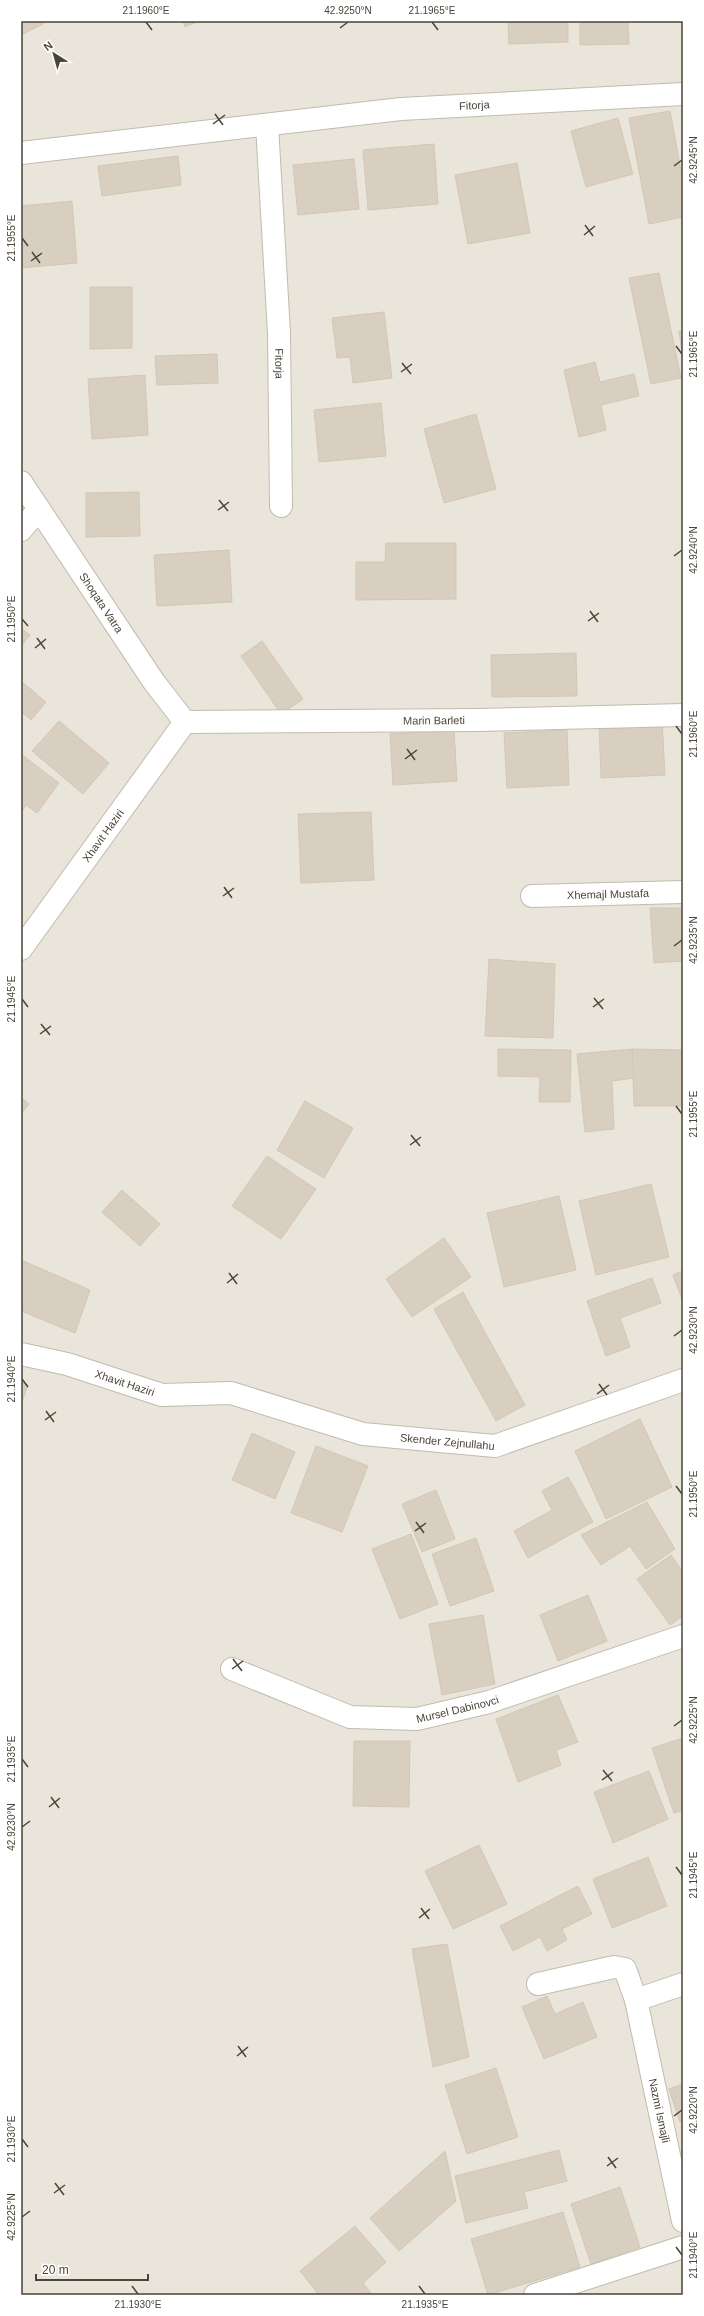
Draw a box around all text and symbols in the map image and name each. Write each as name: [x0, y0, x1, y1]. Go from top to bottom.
text: 21.1960°E: [123, 5, 170, 16]
text: 42.9250°N: [324, 5, 372, 16]
text: 21.1965°E: [409, 5, 456, 16]
north arrow: [34, 34, 74, 74]
text: N: [41, 39, 55, 53]
street label: Fitorja: [459, 98, 491, 112]
text: 42.9245°N: [688, 136, 699, 184]
text: 21.1955°E: [6, 214, 17, 261]
text: 21.1965°E: [688, 330, 699, 377]
street label: Fitorja: [273, 348, 286, 380]
text: 42.9240°N: [688, 526, 699, 574]
street label: Shoqata Vatra: [77, 570, 126, 636]
text: 21.1950°E: [6, 595, 17, 642]
text: 21.1960°E: [688, 710, 699, 757]
street label: Marin Barleti: [403, 714, 465, 727]
street label: Xhavit Haziri: [80, 807, 126, 864]
street label: Xhemajl Mustafa: [567, 887, 650, 901]
text: 42.9235°N: [688, 916, 699, 964]
text: 21.1945°E: [6, 975, 17, 1022]
text: 21.1955°E: [688, 1090, 699, 1137]
text: 42.9230°N: [688, 1306, 699, 1354]
text: 21.1940°E: [6, 1355, 17, 1402]
street label: Xhavit Haziri: [94, 1368, 156, 1398]
street label: Skender Zejnullahu: [400, 1431, 495, 1452]
text: 21.1950°E: [688, 1470, 699, 1517]
street label: Mursel Dabinovci: [415, 1693, 500, 1725]
text: 42.9225°N: [688, 1696, 699, 1744]
text: 21.1935°E: [6, 1735, 17, 1782]
text: 42.9230°N: [6, 1803, 17, 1851]
text: 21.1945°E: [688, 1851, 699, 1898]
street label: Nazmi Ismajli: [647, 2077, 672, 2144]
text: 42.9220°N: [688, 2086, 699, 2134]
text: 21.1930°E: [6, 2115, 17, 2162]
text: 42.9225°N: [6, 2193, 17, 2241]
text: 21.1940°E: [688, 2231, 699, 2278]
scale bar: [36, 2256, 148, 2282]
text: 20 m: [42, 2263, 69, 2277]
text: 21.1930°E: [115, 2299, 162, 2310]
text: 21.1935°E: [402, 2299, 449, 2310]

